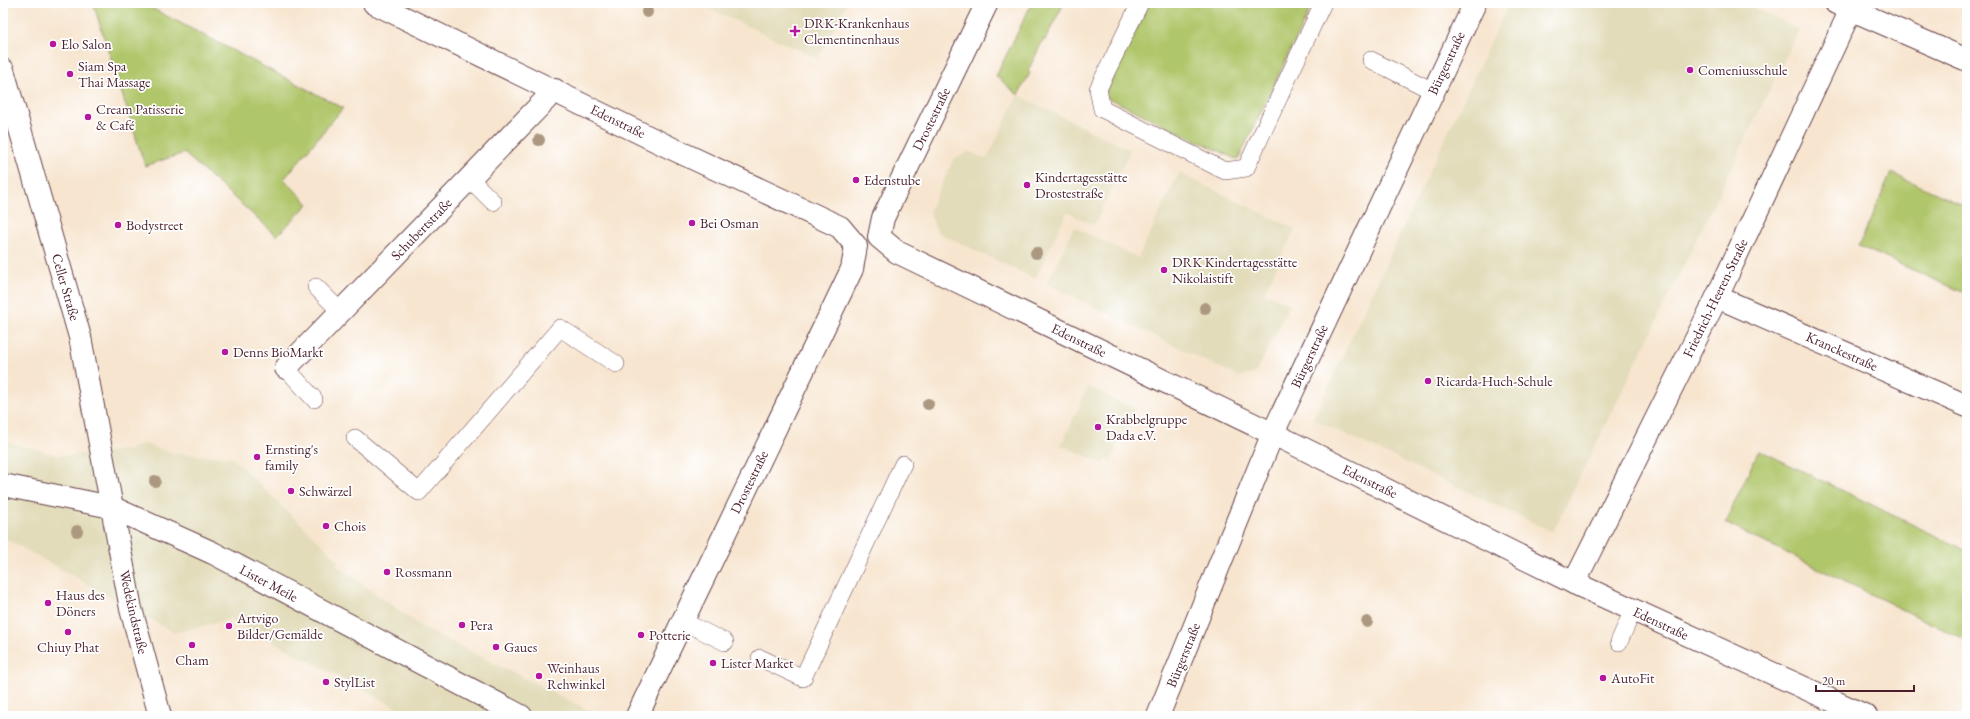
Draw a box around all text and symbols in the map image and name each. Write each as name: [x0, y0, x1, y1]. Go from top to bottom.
place label: DRK-Krankenhaus Clementinenhaus: [804, 14, 910, 48]
marker: DRK-Krankenhaus Clementinenhaus: [789, 25, 801, 37]
street label: Bürgerstraße: [1423, 28, 1469, 98]
place label: Elo Salon: [61, 35, 112, 53]
marker: Elo Salon: [48, 39, 58, 49]
place label: Siam Spa Thai Massage: [78, 57, 151, 91]
place label: Comeniusschule: [1698, 61, 1788, 79]
marker: Comeniusschule: [1685, 65, 1695, 75]
marker: Siam Spa Thai Massage: [65, 69, 75, 79]
street label: Drostestraße: [908, 84, 954, 154]
place label: Cream Patisserie & Café: [96, 100, 184, 134]
street label: Edenstraße: [587, 100, 649, 142]
marker: Cream Patisserie & Café: [83, 112, 93, 122]
place label: Kindertagesstätte Drostestraße: [1035, 168, 1128, 202]
place label: Edenstube: [864, 171, 921, 189]
marker: Edenstube: [851, 175, 861, 185]
marker: Kindertagesstätte Drostestraße: [1022, 180, 1032, 190]
street label: Schubertstraße: [387, 194, 456, 264]
place label: Bei Osman: [700, 214, 760, 232]
place label: Bodystreet: [126, 216, 184, 234]
marker: Bei Osman: [687, 218, 697, 228]
marker: Bodystreet: [113, 220, 123, 230]
street label: Friedrich-Heeren-Straße: [1678, 235, 1752, 360]
street label: Celler Straße: [48, 251, 84, 323]
place label: DRK Kindertagesstätte Nikolaistift: [1172, 253, 1298, 287]
marker: DRK Kindertagesstätte Nikolaistift: [1159, 265, 1169, 275]
street label: Edenstraße: [1048, 319, 1110, 361]
street label: Bürgerstraße: [1286, 321, 1332, 391]
street label: Kranckestraße: [1803, 327, 1881, 375]
place label: Denns BioMarkt: [233, 343, 324, 361]
marker: Denns BioMarkt: [220, 347, 230, 357]
place label: Ricarda-Huch-Schule: [1436, 372, 1553, 390]
marker: Ricarda-Huch-Schule: [1423, 376, 1433, 386]
place label: Krabbelgruppe Dada e.V.: [1106, 410, 1188, 444]
marker: Krabbelgruppe Dada e.V.: [1093, 422, 1103, 432]
place label: Ernsting's family: [265, 440, 319, 474]
street label: Drostestraße: [726, 447, 772, 517]
marker: Ernsting's family: [252, 452, 262, 462]
street label: Edenstraße: [1339, 460, 1401, 502]
place label: Schwärzel: [299, 482, 352, 500]
marker: Schwärzel: [286, 486, 296, 496]
place label: Chois: [334, 517, 367, 535]
marker: Chois: [321, 521, 331, 531]
street label: Lister Meile: [237, 560, 302, 606]
place label: Rossmann: [395, 563, 453, 581]
marker: Rossmann: [382, 567, 392, 577]
street label: Wedekindstraße: [116, 568, 153, 656]
place label: Haus des Döners: [56, 586, 105, 620]
marker: Haus des Döners: [43, 598, 53, 608]
street label: Edenstraße: [1630, 602, 1692, 644]
place label: Artvigo Bilder/Gemälde: [236, 609, 323, 643]
place label: Pera: [470, 616, 493, 634]
marker: Pera: [457, 620, 467, 630]
street label: Bürgerstraße: [1162, 620, 1204, 690]
marker: Artvigo Bilder/Gemälde: [224, 621, 234, 631]
place label: Potterie: [649, 626, 691, 644]
marker: Chiuy Phat: [63, 627, 73, 637]
marker: Potterie: [636, 630, 646, 640]
place label: Chiuy Phat: [37, 638, 100, 656]
place label: Gaues: [504, 638, 538, 656]
marker: Cham: [187, 640, 197, 650]
marker: Gaues: [491, 642, 501, 652]
place label: Cham: [175, 651, 209, 669]
place label: Lister Market: [721, 654, 794, 672]
marker: Lister Market: [708, 658, 718, 668]
place label: Weinhaus Rehwinkel: [547, 659, 606, 693]
scale bar: [1816, 667, 1914, 693]
place label: AutoFit: [1610, 669, 1655, 687]
marker: Weinhaus Rehwinkel: [534, 671, 544, 681]
place label: StylList: [334, 673, 376, 691]
marker: AutoFit: [1598, 673, 1608, 683]
text: 20 m: [1822, 673, 1846, 689]
marker: StylList: [321, 677, 331, 687]

